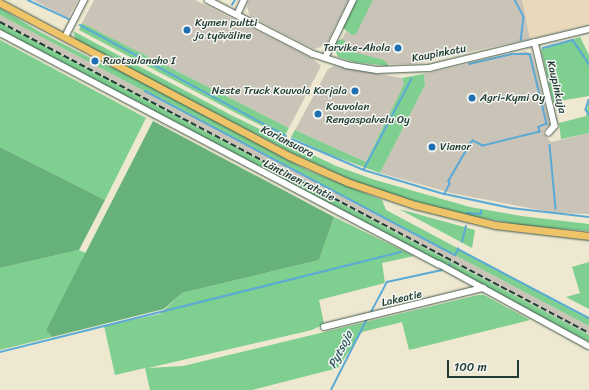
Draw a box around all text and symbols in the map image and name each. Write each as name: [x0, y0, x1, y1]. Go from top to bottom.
place label: Kymen pultti ja työväline: [195, 17, 257, 43]
marker: Kymen pultti ja työväline: [182, 25, 192, 35]
place label: Tarvike-Ahola: [323, 41, 390, 55]
street label: Kaupinkatu: [411, 42, 467, 66]
marker: Tarvike-Ahola: [393, 43, 403, 53]
place label: Ruotsulanaho I: [103, 54, 175, 68]
marker: Ruotsulanaho I: [90, 56, 100, 66]
street label: Kaupinkuja: [544, 59, 568, 115]
place label: Neste Truck Kouvola Korjala: [211, 84, 347, 98]
marker: Neste Truck Kouvola Korjala: [350, 86, 360, 96]
place label: Agri-Kymi Oy: [480, 91, 545, 105]
marker: Agri-Kymi Oy: [467, 93, 477, 103]
place label: Kouvolan Rengaspalvelu Oy: [326, 101, 410, 127]
marker: Kouvolan Rengaspalvelu Oy: [313, 109, 323, 119]
street label: Koriansuora: [258, 123, 316, 161]
place label: Vianor: [440, 140, 471, 154]
marker: Vianor: [427, 142, 437, 152]
street label: Läntinen ratatie: [261, 157, 337, 205]
street label: Lakeatie: [380, 288, 424, 310]
water label: Pytsoja: [326, 329, 356, 371]
scale bar: [449, 352, 521, 378]
text: 100 m: [454, 356, 487, 378]

